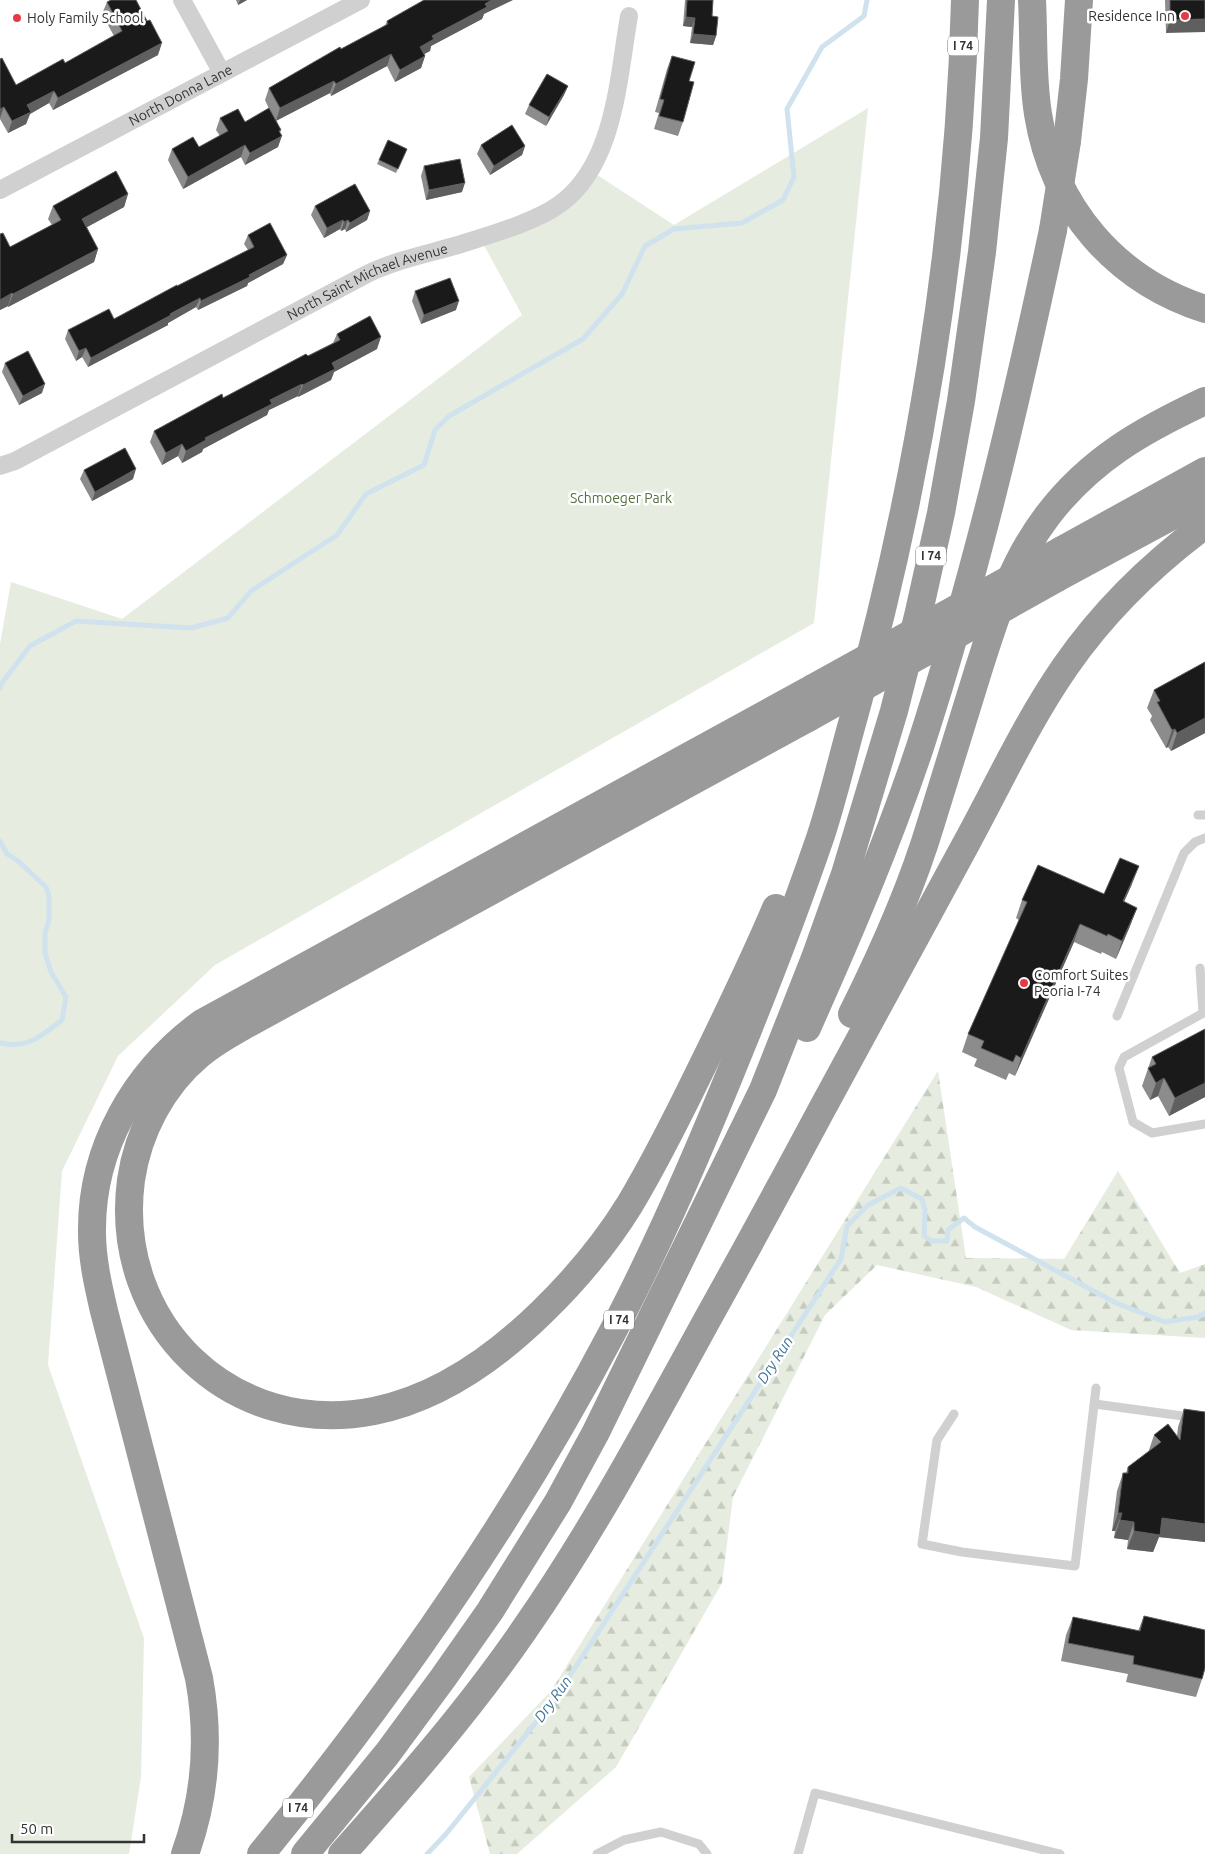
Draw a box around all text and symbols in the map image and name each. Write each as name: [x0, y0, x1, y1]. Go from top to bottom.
place label: Residence Inn: [1088, 8, 1175, 24]
place label: Holy Family School: [27, 10, 144, 26]
marker: Residence Inn: [1179, 10, 1191, 22]
marker: Holy Family School: [11, 12, 23, 24]
road number: I 74: [948, 36, 978, 56]
street label: North Donna Lane: [126, 61, 235, 129]
street label: North Saint Michael Avenue: [284, 240, 449, 323]
park label: Schmoeger Park: [570, 490, 672, 506]
road number: I 74: [916, 546, 946, 566]
place label: Comfort Suites Peoria I-74: [1034, 967, 1128, 999]
marker: Comfort Suites Peoria I-74: [1018, 977, 1030, 989]
road number: I 74: [604, 1310, 634, 1330]
water label: Dry Run: [753, 1333, 796, 1386]
water label: Dry Run: [530, 1673, 575, 1725]
road number: I 74: [283, 1799, 313, 1818]
scale bar: [12, 1812, 145, 1844]
text: 50 m: [20, 1820, 53, 1837]

